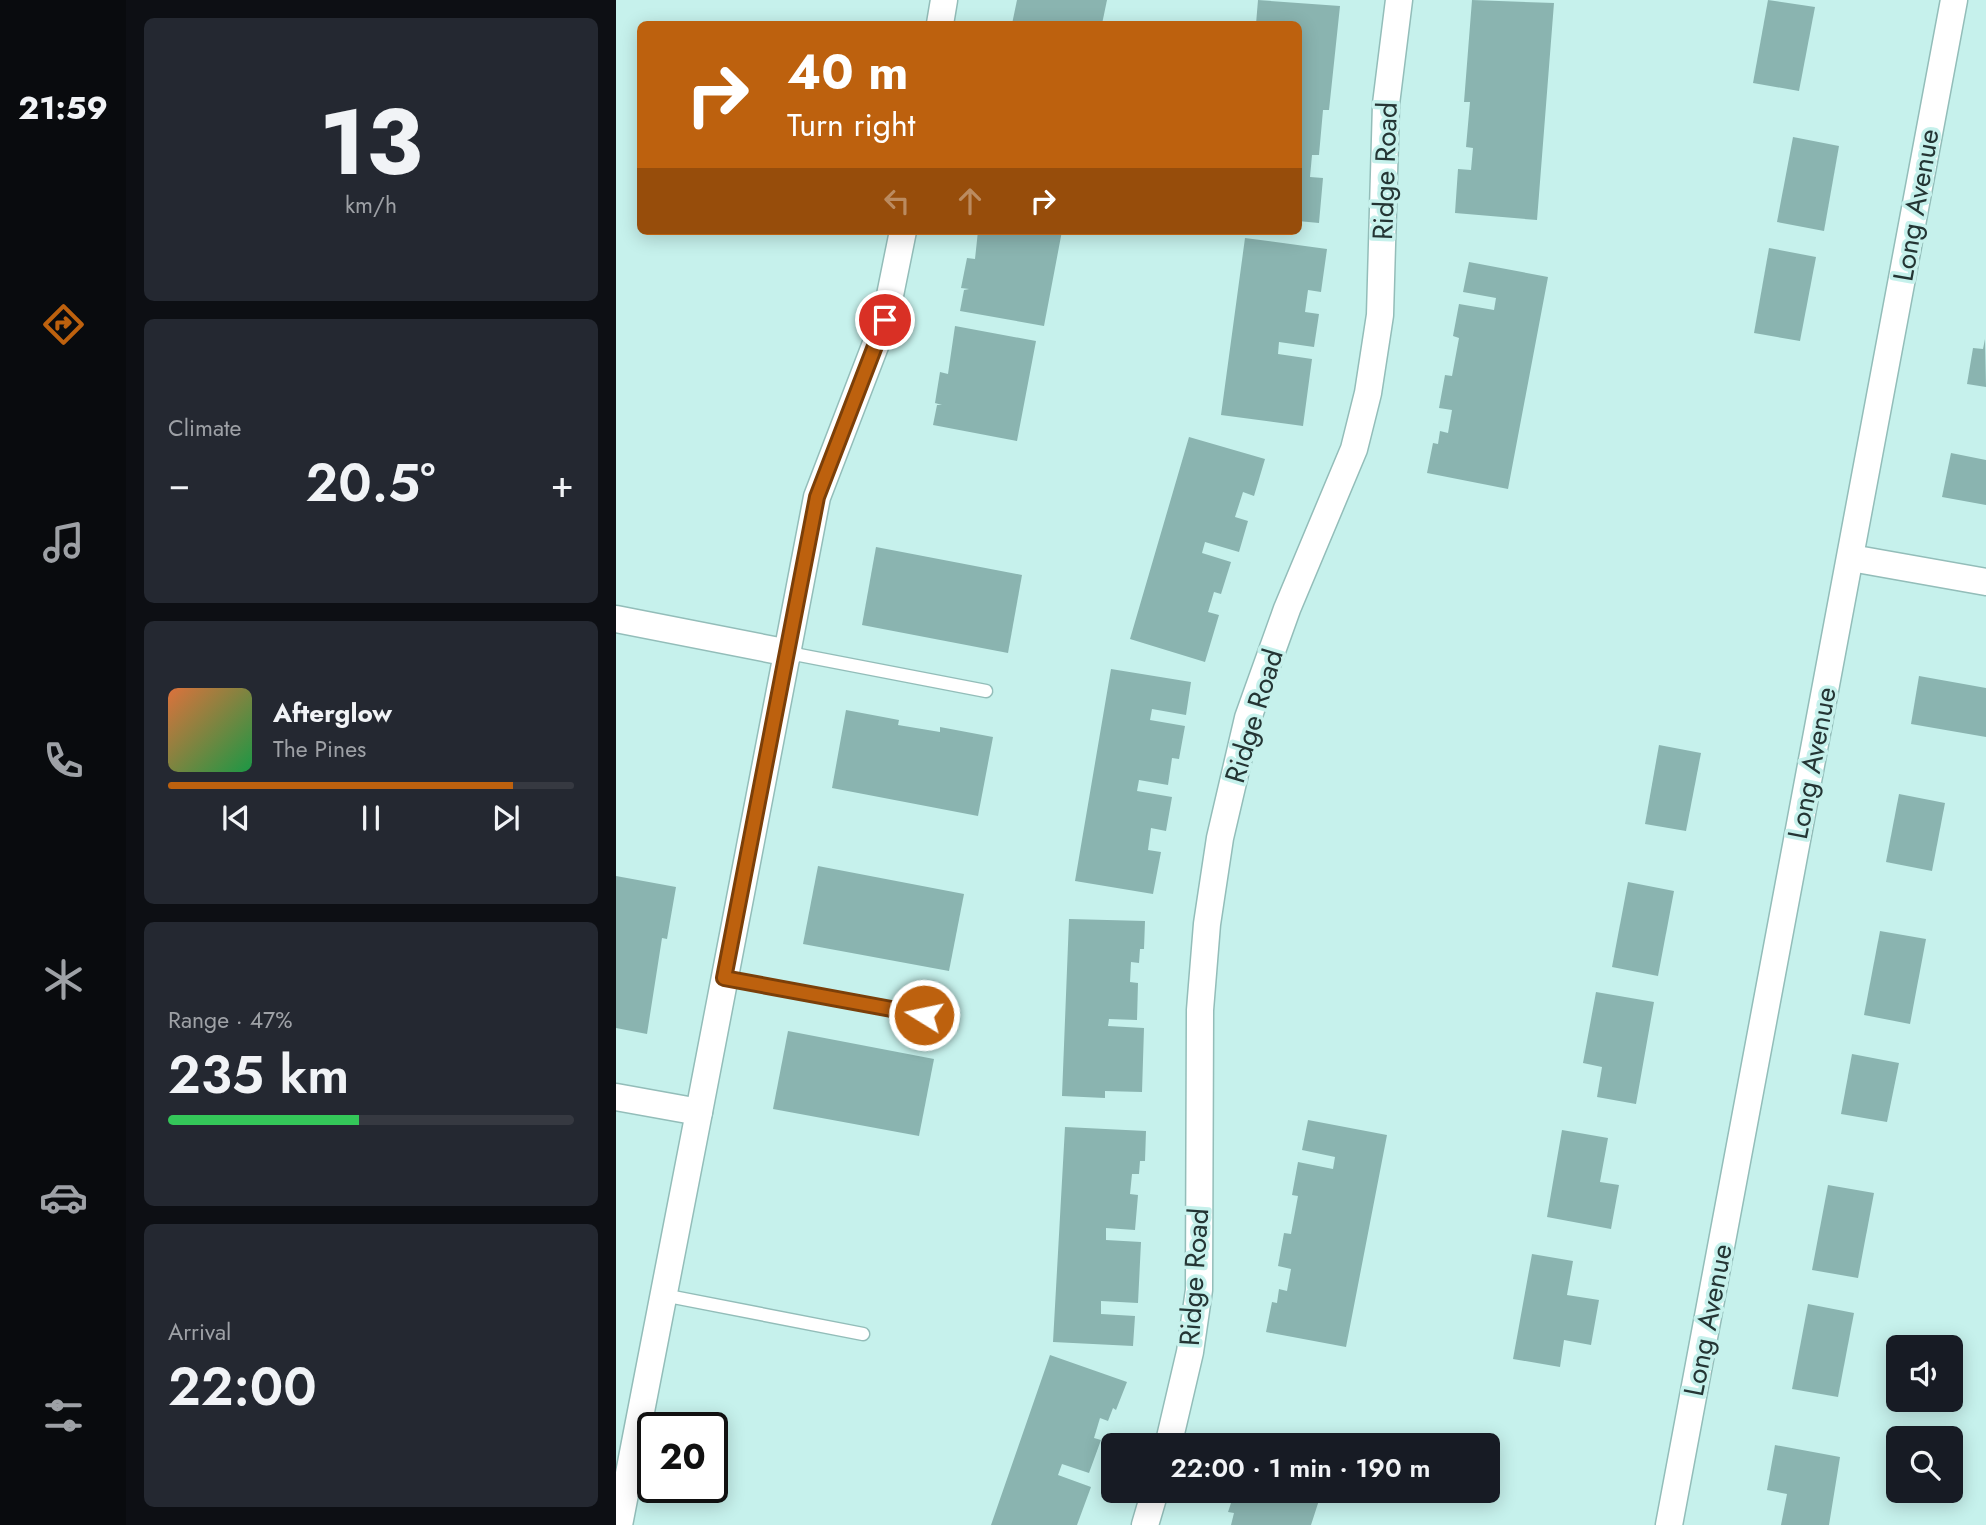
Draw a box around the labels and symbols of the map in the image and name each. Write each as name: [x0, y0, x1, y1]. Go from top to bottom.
street label: Ridge Road: [1362, 101, 1408, 241]
street label: Long Avenue: [1882, 126, 1950, 284]
pin: [855, 290, 915, 350]
street label: Ridge Road: [1214, 644, 1294, 788]
street label: Long Avenue: [1777, 683, 1847, 843]
position arrow: [887, 978, 961, 1052]
street label: Ridge Road: [1169, 1207, 1219, 1347]
street label: Long Avenue: [1673, 1240, 1743, 1400]
speed limit sign: 20: [637, 1412, 728, 1503]

